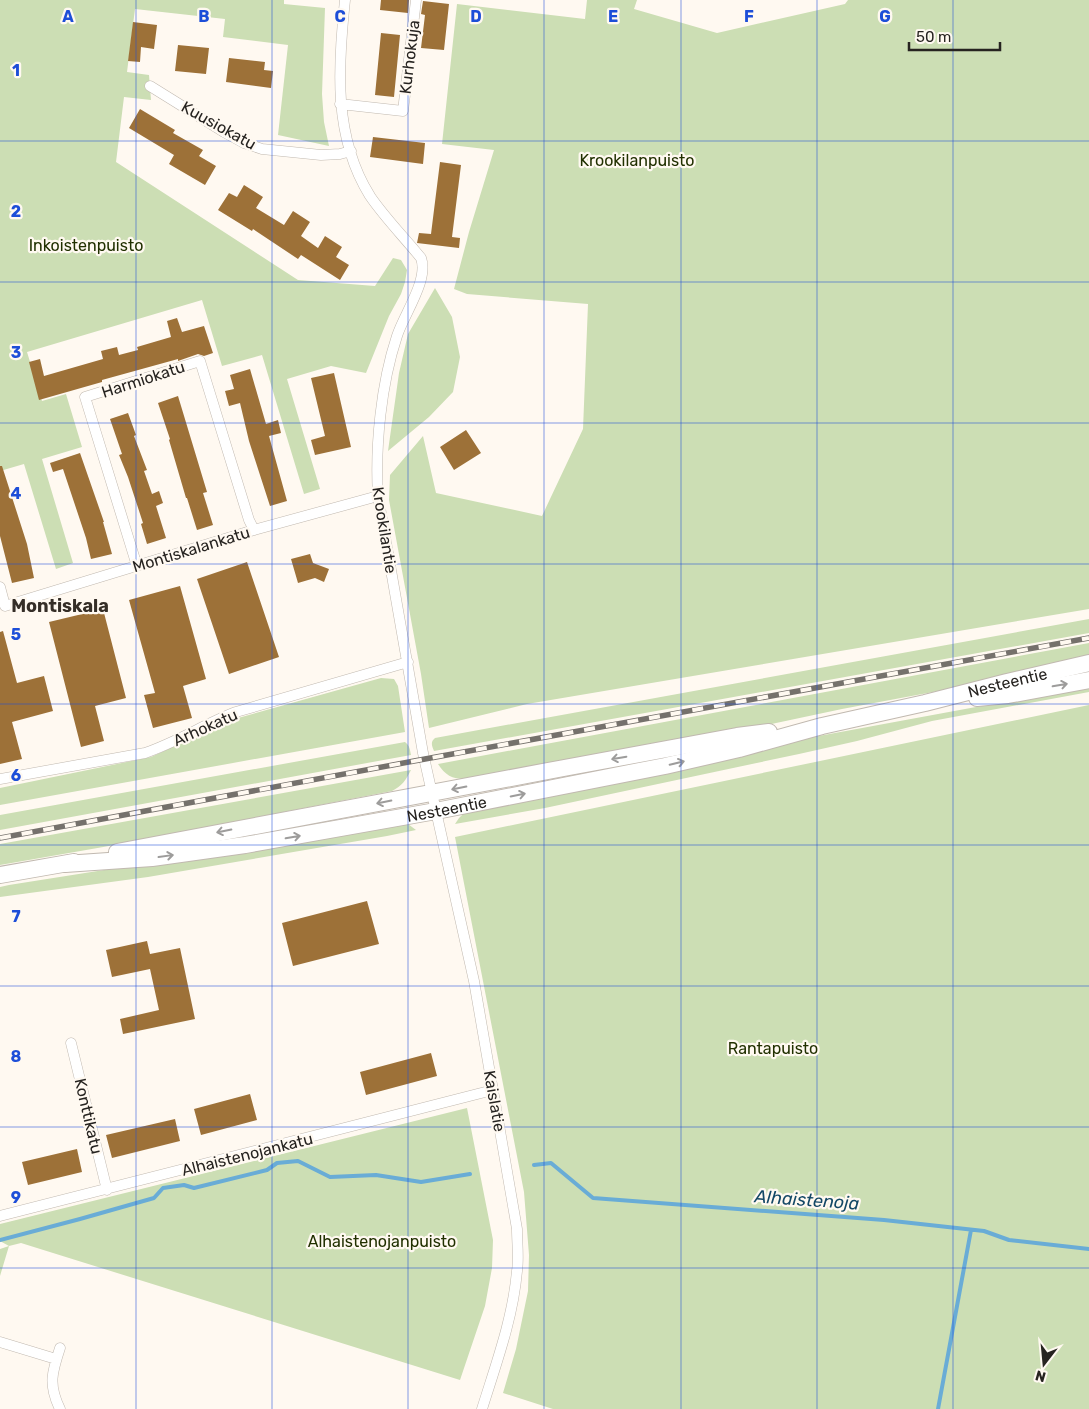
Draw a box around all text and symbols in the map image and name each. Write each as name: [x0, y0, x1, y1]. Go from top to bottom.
text: A: [62, 7, 74, 26]
text: B: [198, 7, 210, 26]
text: C: [334, 7, 346, 26]
text: D: [470, 7, 482, 26]
text: E: [608, 7, 618, 26]
text: F: [744, 7, 754, 26]
text: G: [879, 7, 891, 26]
street label: Kurhokuja: [396, 19, 423, 95]
scale bar: [909, 20, 1000, 52]
text: 50 m: [916, 28, 951, 46]
text: 1: [12, 61, 20, 80]
street label: Kuusiokatu: [178, 97, 259, 154]
park label: Krookilanpuisto: [579, 151, 695, 170]
text: 2: [11, 202, 21, 221]
park label: Inkoistenpuisto: [29, 236, 143, 255]
text: 3: [11, 343, 21, 362]
street label: Harmiokatu: [99, 357, 187, 402]
text: 4: [11, 484, 22, 503]
street label: Krookilantie: [368, 485, 401, 575]
street label: Montiskalankatu: [130, 523, 252, 576]
district label: Montiskala: [11, 595, 109, 617]
text: 5: [11, 625, 21, 644]
street label: Nesteentie: [966, 664, 1049, 702]
one-way arrow: [1052, 680, 1068, 690]
street label: Arhokatu: [170, 705, 240, 750]
one-way arrow: [611, 753, 627, 763]
one-way arrow: [669, 758, 685, 767]
text: 6: [11, 766, 21, 785]
one-way arrow: [451, 783, 467, 793]
one-way arrow: [509, 790, 525, 799]
street label: Nesteentie: [405, 792, 488, 826]
one-way arrow: [376, 797, 392, 807]
one-way arrow: [217, 827, 233, 837]
one-way arrow: [285, 831, 301, 841]
one-way arrow: [158, 851, 174, 861]
text: 7: [11, 907, 21, 926]
park label: Rantapuisto: [728, 1039, 818, 1058]
text: 8: [11, 1047, 22, 1066]
street label: Kaislatie: [480, 1069, 509, 1133]
street label: Konttikatu: [71, 1076, 106, 1156]
street label: Alhaistenojankatu: [180, 1129, 315, 1180]
water label: Alhaistenoja: [753, 1185, 861, 1215]
text: 9: [11, 1188, 21, 1207]
park label: Alhaistenojanpuisto: [308, 1232, 456, 1251]
north arrow: [1019, 1339, 1069, 1389]
text: N: [1033, 1366, 1048, 1386]

